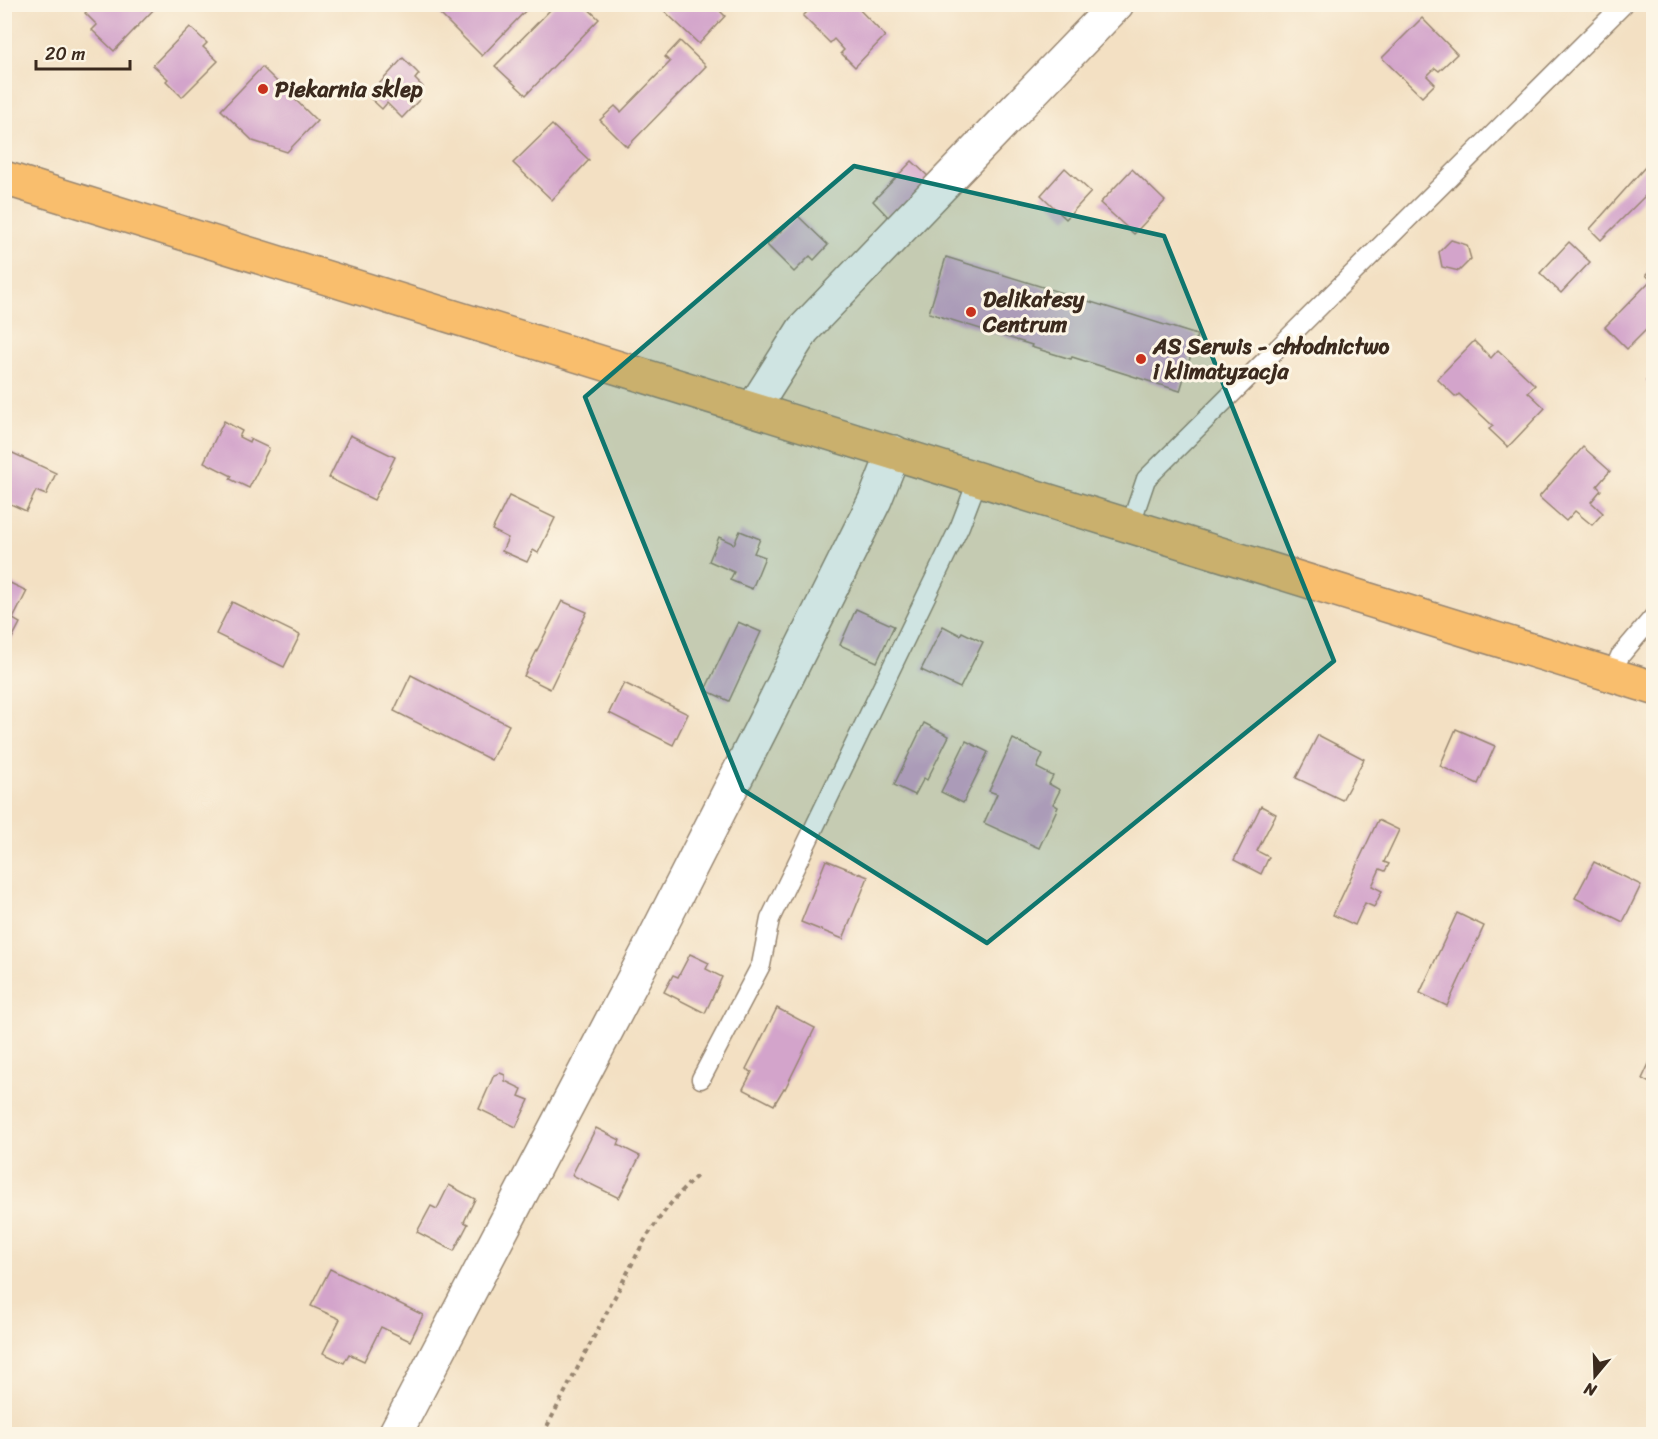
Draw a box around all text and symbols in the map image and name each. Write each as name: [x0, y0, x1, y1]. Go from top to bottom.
scale bar: [36, 33, 130, 71]
text: 20 m: [45, 38, 85, 70]
place label: Piekarnia sklep: [275, 70, 423, 109]
marker: Piekarnia sklep: [256, 82, 270, 96]
place label: Delikatesy Centrum: [982, 280, 1085, 344]
marker: Delikatesy Centrum: [964, 305, 978, 319]
place label: AS Serwis - chłodnictwo i klimatyzacja: [1152, 327, 1390, 391]
marker: AS Serwis - chłodnictwo i klimatyzacja: [1134, 352, 1148, 366]
north arrow: [1565, 1346, 1625, 1406]
text: N: [1579, 1374, 1601, 1406]

